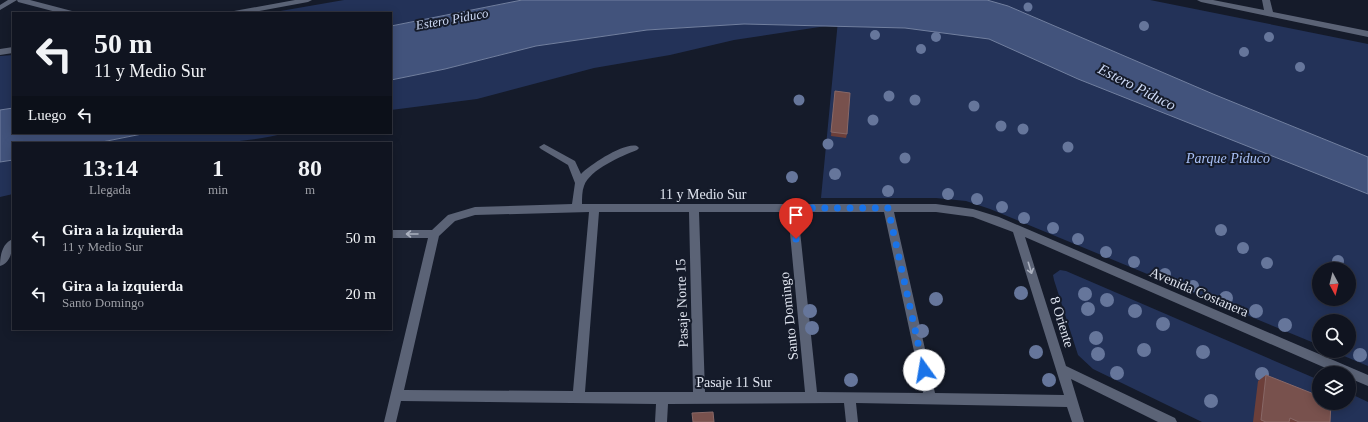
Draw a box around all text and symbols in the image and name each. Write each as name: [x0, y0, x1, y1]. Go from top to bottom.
water label: Estero Piduco: [414, 5, 490, 33]
icon: left: [28, 28, 80, 80]
text: 50 m: [94, 28, 152, 59]
water label: Estero Piduco: [1095, 60, 1179, 114]
text: 11 y Medio Sur: [94, 61, 206, 81]
icon: left: [74, 104, 96, 126]
text: Luego: [28, 107, 66, 123]
park label: Parque Piduco: [1185, 151, 1270, 166]
text: 13:14: [82, 155, 138, 181]
text: 1: [212, 155, 224, 181]
text: 80: [298, 155, 322, 181]
text: Llegada: [89, 182, 131, 197]
text: min: [208, 182, 228, 197]
text: m: [305, 182, 315, 197]
street label: 11 y Medio Sur: [660, 187, 747, 202]
pin: [779, 198, 813, 239]
icon: arrive: [785, 204, 807, 226]
text: Gira a la izquierda: [62, 222, 183, 238]
icon: left: [28, 227, 50, 249]
text: 50 m: [346, 230, 376, 246]
one-way arrow: [406, 230, 419, 238]
text: 11 y Medio Sur: [62, 239, 143, 254]
street label: Pasaje Norte 15: [673, 258, 691, 348]
one-way arrow: [1027, 262, 1034, 275]
north arrow: [1312, 262, 1356, 306]
map controls: [1312, 262, 1356, 410]
street label: Avenida Costanera: [1147, 264, 1251, 320]
street label: Santo Domingo: [777, 271, 801, 361]
text: Gira a la izquierda: [62, 278, 183, 294]
icon: left: [28, 283, 50, 305]
text: 20 m: [346, 286, 376, 302]
text: Santo Domingo: [62, 295, 144, 310]
street label: 8 Oriente: [1047, 295, 1077, 349]
button: search: [1312, 314, 1356, 358]
position arrow: [903, 349, 945, 391]
button: layers: [1312, 366, 1356, 410]
street label: Pasaje 11 Sur: [696, 375, 772, 390]

